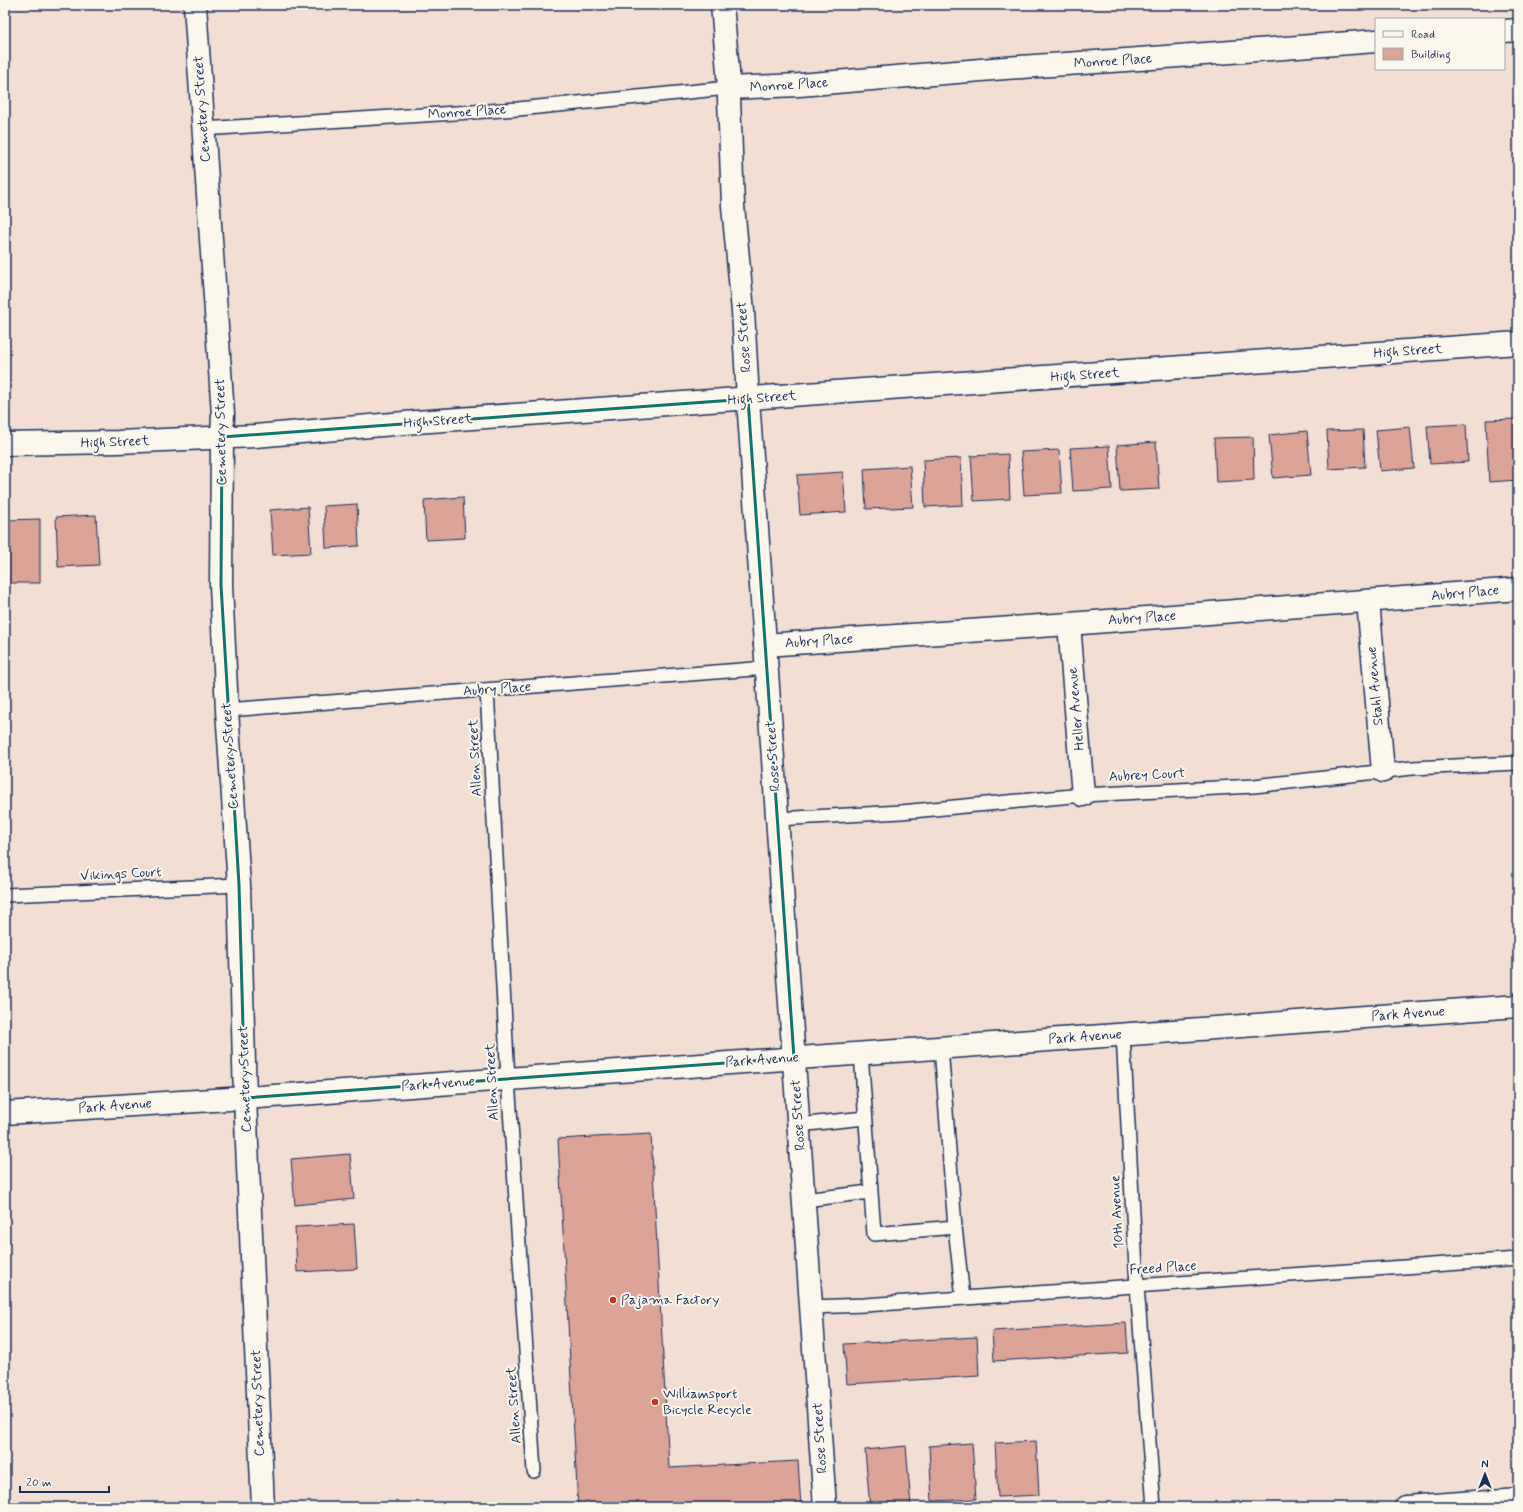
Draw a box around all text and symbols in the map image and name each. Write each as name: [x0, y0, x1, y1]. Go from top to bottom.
legend: [1375, 18, 1505, 70]
text: Road: [1411, 27, 1435, 43]
text: Building: [1411, 47, 1451, 64]
street label: Monroe Place: [1073, 49, 1153, 73]
street label: Cemetery Street: [189, 55, 215, 163]
street label: Monroe Place: [749, 73, 829, 97]
street label: Monroe Place: [427, 100, 507, 124]
street label: Rose Street: [733, 300, 755, 373]
street label: High Street: [1373, 340, 1444, 364]
street label: High Street: [1050, 364, 1121, 388]
street label: Cemetery Street: [211, 378, 231, 486]
street label: High Street: [727, 387, 798, 411]
street label: High Street: [403, 410, 474, 434]
street label: High Street: [80, 432, 151, 454]
street label: Aubry Place: [1430, 581, 1500, 605]
street label: Aubry Place: [1107, 607, 1177, 629]
street label: Aubry Place: [784, 630, 854, 652]
street label: Stahl Avenue: [1363, 646, 1387, 726]
street label: Heller Avenue: [1063, 666, 1089, 751]
street label: Aubry Place: [462, 678, 532, 700]
street label: Cemetery Street: [217, 702, 243, 810]
street label: Allen Street: [464, 718, 486, 797]
street label: Rose Street: [762, 719, 784, 792]
street label: Aubrey Court: [1108, 764, 1186, 786]
street label: Vikings Court: [80, 863, 162, 885]
street label: Park Avenue: [1371, 1002, 1445, 1026]
street label: Cemetery Street: [234, 1025, 256, 1133]
street label: Park Avenue: [1048, 1025, 1122, 1049]
street label: Allen Street: [481, 1042, 503, 1121]
street label: Park Avenue: [725, 1048, 799, 1072]
street label: Park Avenue: [401, 1072, 475, 1096]
street label: Rose Street: [787, 1078, 809, 1151]
street label: Park Avenue: [78, 1094, 152, 1118]
street label: 10th Avenue: [1106, 1175, 1128, 1249]
street label: Freed Place: [1129, 1257, 1197, 1279]
place label: Pajama Factory: [621, 1291, 719, 1309]
marker: Pajama Factory: [608, 1295, 618, 1305]
street label: Cemetery Street: [247, 1349, 269, 1457]
street label: Allen Street: [502, 1365, 526, 1444]
place label: Williamsport Bicycle Recycle: [663, 1385, 752, 1419]
marker: Williamsport Bicycle Recycle: [650, 1397, 660, 1407]
street label: Rose Street: [809, 1401, 831, 1474]
north arrow: [1465, 1454, 1505, 1494]
text: N: [1481, 1458, 1489, 1472]
scale bar: [20, 1468, 109, 1494]
text: 20 m: [26, 1475, 52, 1491]

